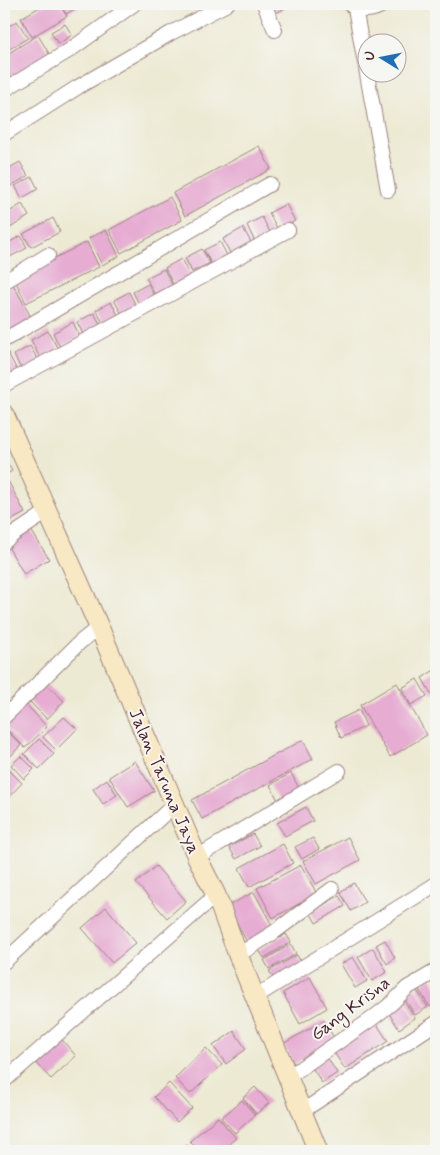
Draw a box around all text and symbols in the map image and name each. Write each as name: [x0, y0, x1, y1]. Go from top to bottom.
north arrow: [358, 32, 408, 82]
text: U: [361, 50, 380, 62]
street label: Jalan Taruna Jaya: [123, 705, 206, 858]
street label: Gang Krisna: [306, 971, 396, 1047]

